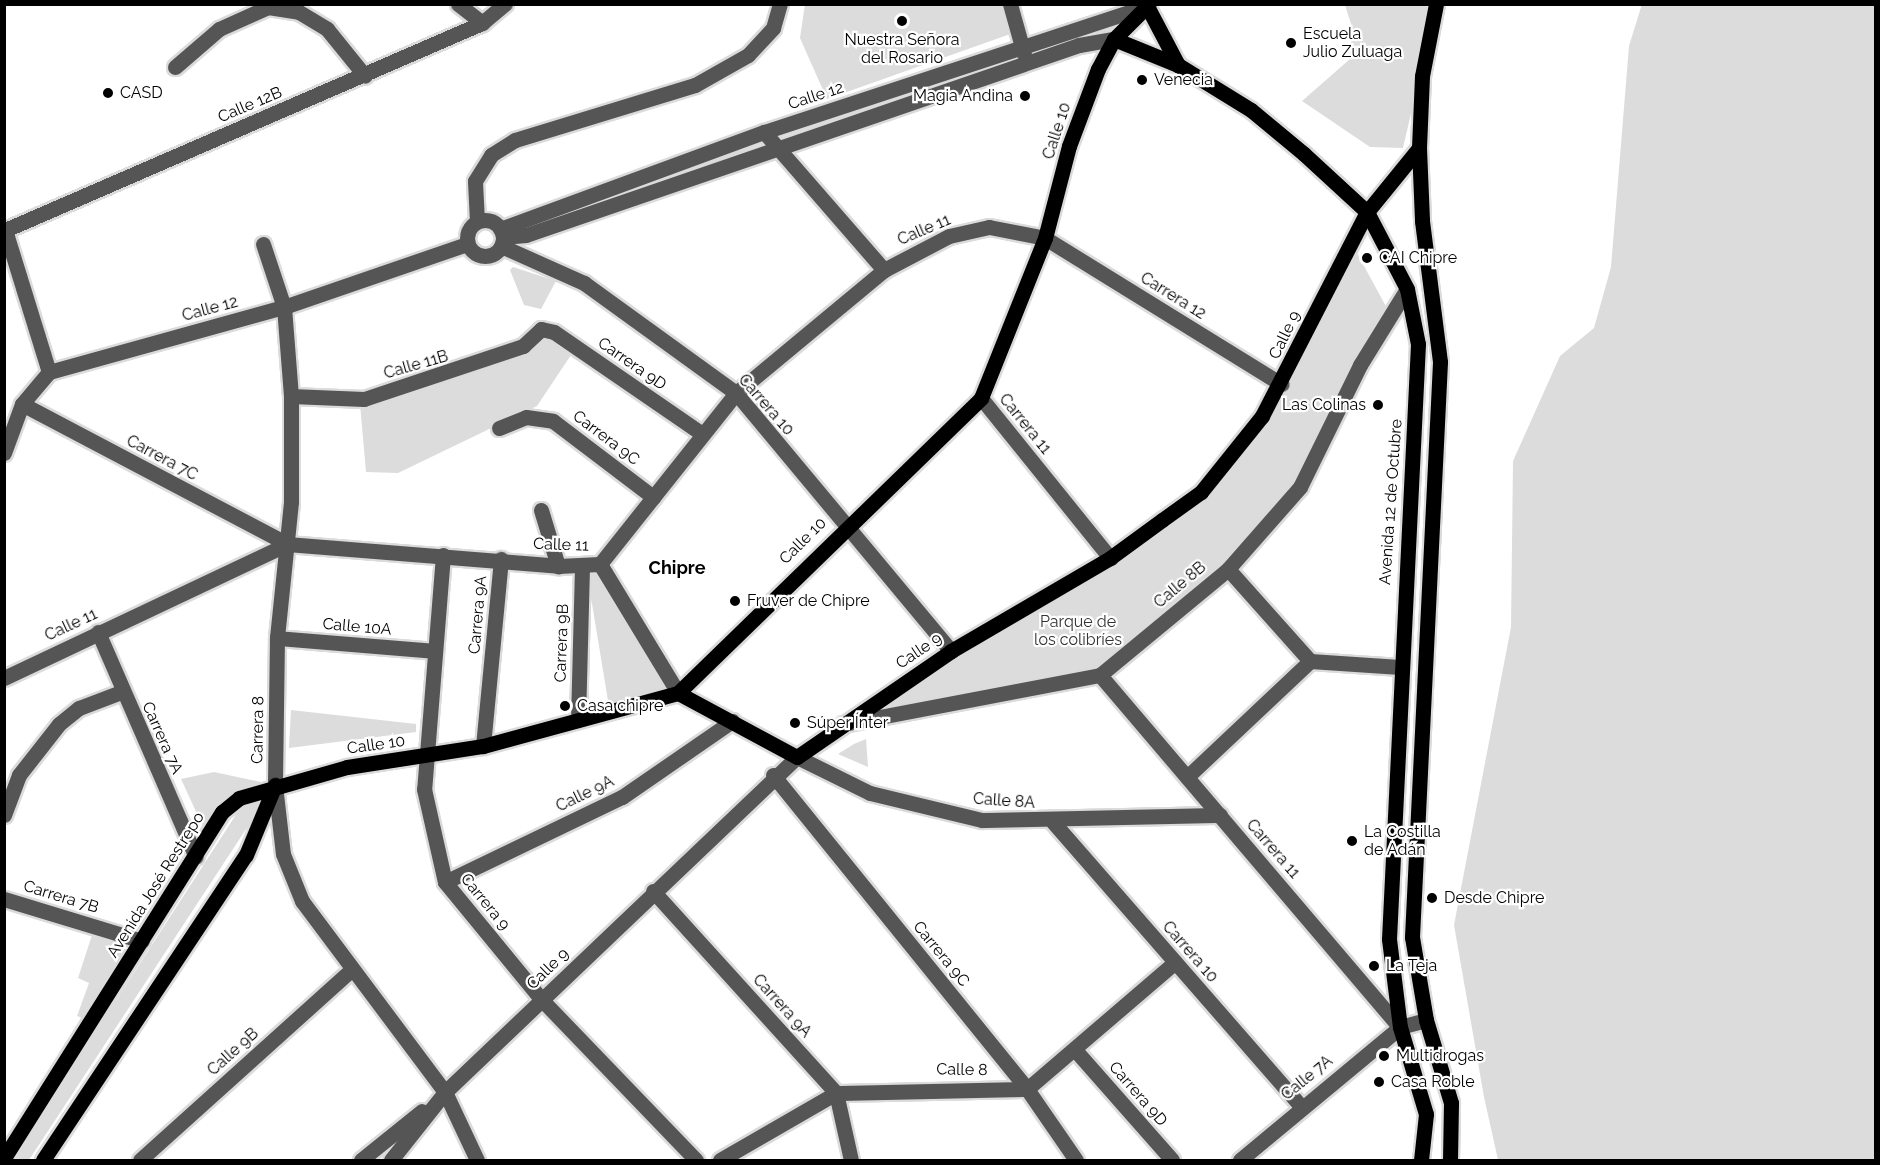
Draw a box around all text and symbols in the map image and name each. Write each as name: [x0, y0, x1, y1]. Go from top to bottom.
marker: Nuestra Señora del Rosario: [895, 14, 909, 28]
place label: Escuela Julio Zuluaga: [1303, 24, 1402, 62]
place label: Nuestra Señora del Rosario: [845, 30, 959, 68]
marker: Escuela Julio Zuluaga: [1284, 36, 1298, 50]
place label: Venecia: [1154, 70, 1213, 90]
marker: Venecia: [1135, 73, 1149, 87]
street label: Calle 12: [786, 78, 846, 114]
place label: CASD: [120, 83, 163, 103]
street label: Calle 12B: [215, 83, 285, 127]
marker: CASD: [101, 86, 115, 100]
place label: Magia Andina: [913, 86, 1013, 106]
marker: Magia Andina: [1018, 89, 1032, 103]
street label: Calle 10: [1039, 100, 1075, 162]
street label: Calle 11: [895, 210, 953, 250]
place label: CAI Chipre: [1379, 248, 1457, 268]
marker: CAI Chipre: [1360, 251, 1374, 265]
street label: Carrera 12: [1137, 268, 1209, 324]
street label: Calle 12: [180, 292, 240, 326]
street label: Calle 9: [1265, 308, 1305, 362]
street label: Carrera 9D: [594, 333, 670, 395]
street label: Calle 11B: [382, 347, 450, 383]
street label: Carrera 10: [734, 370, 798, 440]
street label: Carrera 11: [995, 390, 1055, 458]
place label: Las Colinas: [1282, 395, 1366, 415]
marker: Las Colinas: [1371, 398, 1385, 412]
street label: Carrera 9C: [569, 407, 643, 469]
street label: Avenida 12 de Octubre: [1376, 418, 1406, 586]
street label: Carrera 7C: [123, 431, 201, 485]
street label: Calle 10: [776, 514, 830, 568]
street label: Calle 11: [533, 534, 589, 556]
district label: Chipre: [649, 557, 705, 579]
street label: Calle 8B: [1150, 558, 1210, 612]
street label: Carrera 9A: [465, 575, 491, 655]
place label: Fruver de Chipre: [747, 591, 870, 611]
marker: Fruver de Chipre: [728, 594, 742, 608]
street label: Carrera 9B: [551, 603, 573, 683]
street label: Calle 11: [42, 605, 100, 645]
park label: Parque de los colibríes: [1034, 612, 1122, 650]
street label: Calle 10A: [322, 614, 392, 640]
street label: Calle 9: [892, 629, 946, 673]
street label: Carrera 8: [248, 696, 268, 764]
place label: Casa chipre: [577, 696, 663, 716]
street label: Carrera 7A: [138, 699, 186, 777]
marker: Casa chipre: [558, 699, 572, 713]
place label: Súper Ínter: [807, 713, 889, 733]
marker: Súper Ínter: [788, 716, 802, 730]
street label: Calle 10: [346, 731, 406, 759]
street label: Calle 9A: [553, 772, 617, 816]
street label: Calle 8A: [972, 789, 1036, 813]
street label: Avenida José Restrepo: [103, 808, 209, 962]
street label: Carrera 11: [1242, 815, 1304, 883]
place label: La Costilla de Adán: [1364, 822, 1441, 860]
marker: La Costilla de Adán: [1345, 834, 1359, 848]
street label: Carrera 9: [456, 870, 514, 934]
street label: Carrera 7B: [21, 876, 101, 918]
place label: Desde Chipre: [1444, 888, 1544, 908]
marker: Desde Chipre: [1425, 891, 1439, 905]
street label: Carrera 9C: [909, 917, 973, 991]
street label: Carrera 10: [1158, 917, 1222, 987]
street label: Calle 9: [523, 944, 573, 994]
place label: La Teja: [1386, 956, 1438, 976]
marker: La Teja: [1367, 959, 1381, 973]
street label: Carrera 9A: [749, 970, 815, 1042]
street label: Calle 9B: [204, 1024, 262, 1080]
place label: Multidrogas: [1396, 1046, 1484, 1066]
marker: Multidrogas: [1377, 1049, 1391, 1063]
street label: Calle 7A: [1277, 1051, 1337, 1105]
street label: Carrera 9D: [1105, 1058, 1171, 1130]
street label: Calle 8: [936, 1060, 988, 1080]
place label: Casa Roble: [1391, 1072, 1475, 1092]
marker: Casa Roble: [1372, 1075, 1386, 1089]

